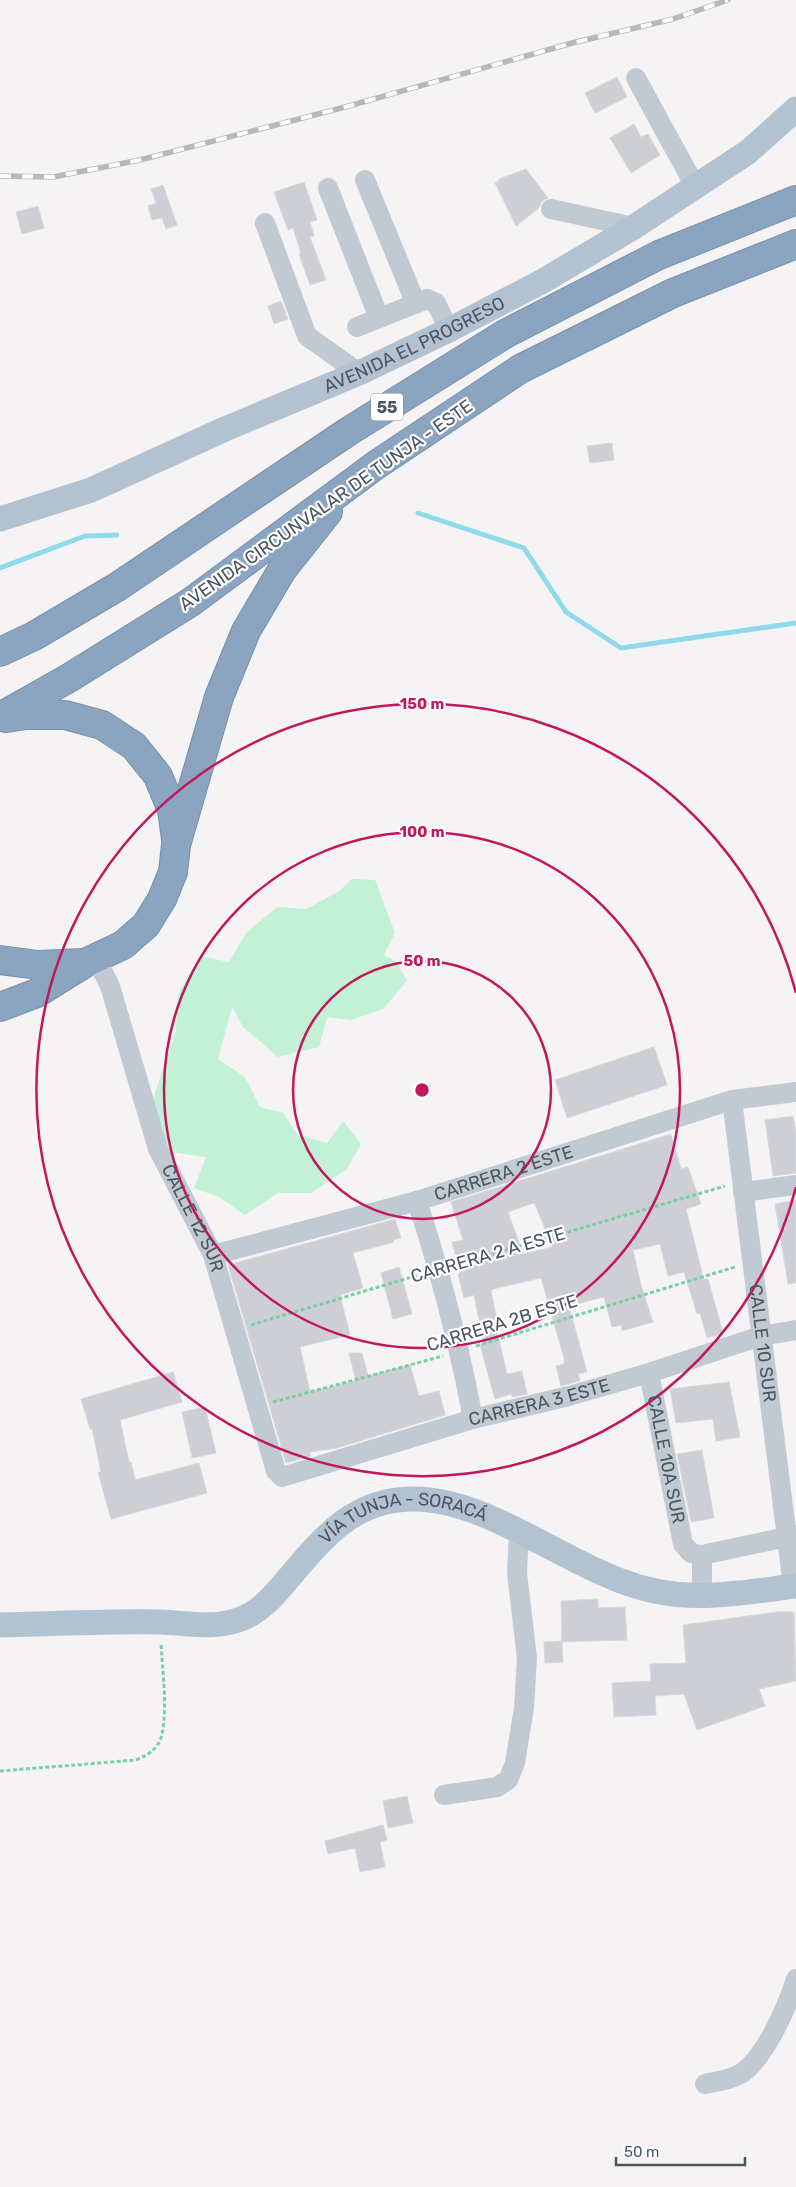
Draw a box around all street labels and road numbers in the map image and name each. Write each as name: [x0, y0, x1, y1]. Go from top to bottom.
street label: AVENIDA EL PROGRESO: [320, 292, 509, 397]
road number: 55: [371, 394, 403, 421]
street label: AVENIDA CIRCUNVALAR DE TUNJA - ESTE: [175, 395, 477, 615]
street label: CARRERA 2 ESTE: [431, 1141, 576, 1206]
street label: CALLE 12 SUR: [157, 1161, 228, 1275]
street label: CARRERA 2 A ESTE: [408, 1222, 568, 1288]
street label: CALLE 10 SUR: [744, 1283, 781, 1404]
street label: CARRERA 2B ESTE: [424, 1290, 580, 1356]
street label: CARRERA 3 ESTE: [466, 1374, 612, 1431]
street label: CALLE 10A SUR: [643, 1393, 690, 1526]
street label: VÍA TUNJA - SORACÁ: [314, 1488, 491, 1549]

